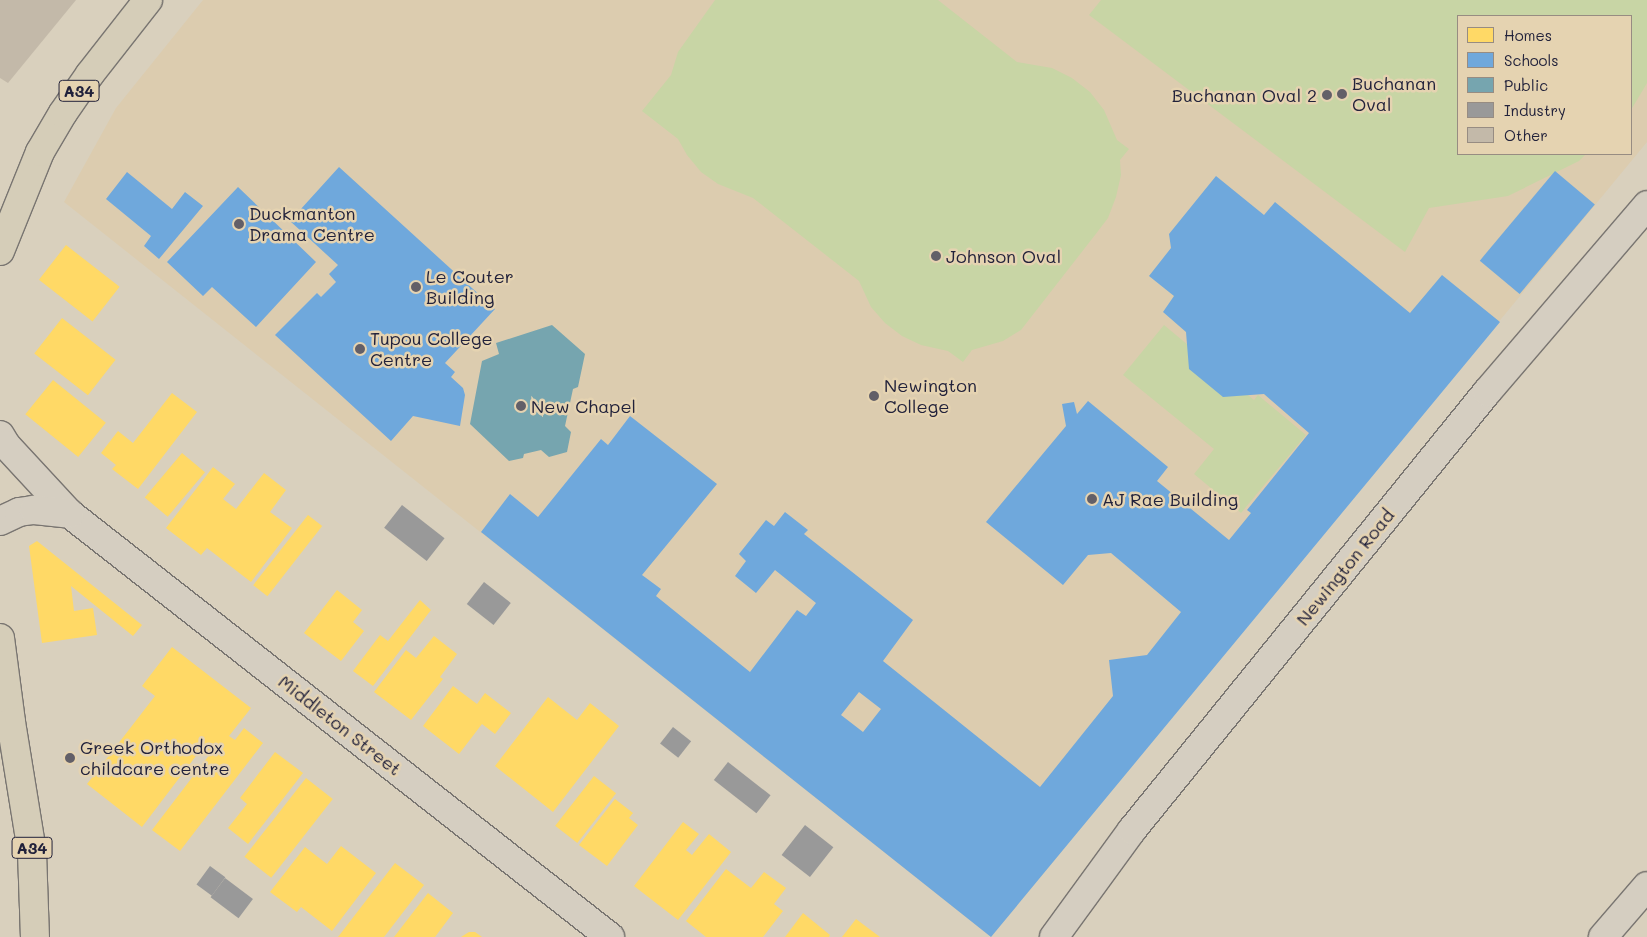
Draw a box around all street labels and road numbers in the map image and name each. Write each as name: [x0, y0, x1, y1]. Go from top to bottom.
road number: A34: [58, 78, 100, 104]
street label: Newington Road: [1291, 504, 1399, 630]
street label: Middleton Street: [274, 670, 406, 780]
road number: A34: [11, 834, 53, 861]

